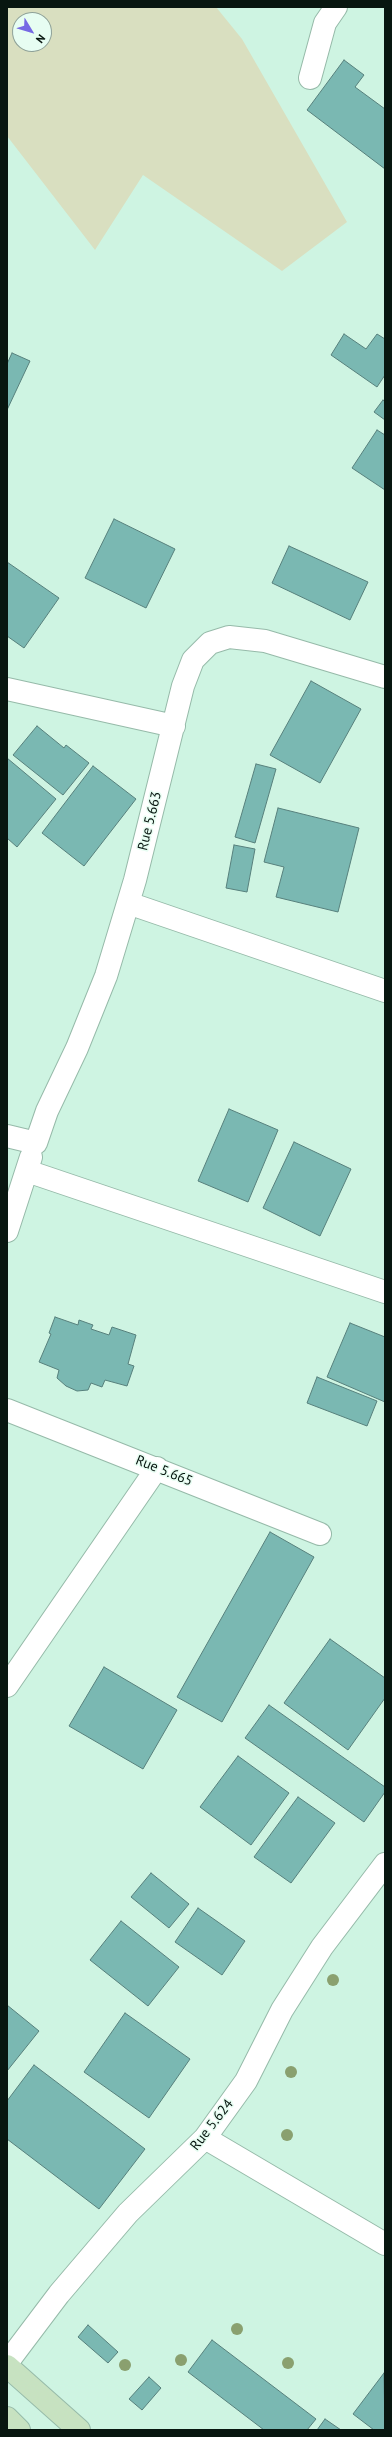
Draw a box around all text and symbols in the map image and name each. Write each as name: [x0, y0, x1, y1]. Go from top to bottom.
north arrow: [12, 12, 52, 52]
text: N: [33, 32, 48, 46]
street label: Rue 5.663: [135, 790, 165, 852]
street label: Rue 5.665: [133, 1452, 195, 1490]
street label: Rue 5.624: [187, 2096, 237, 2154]

